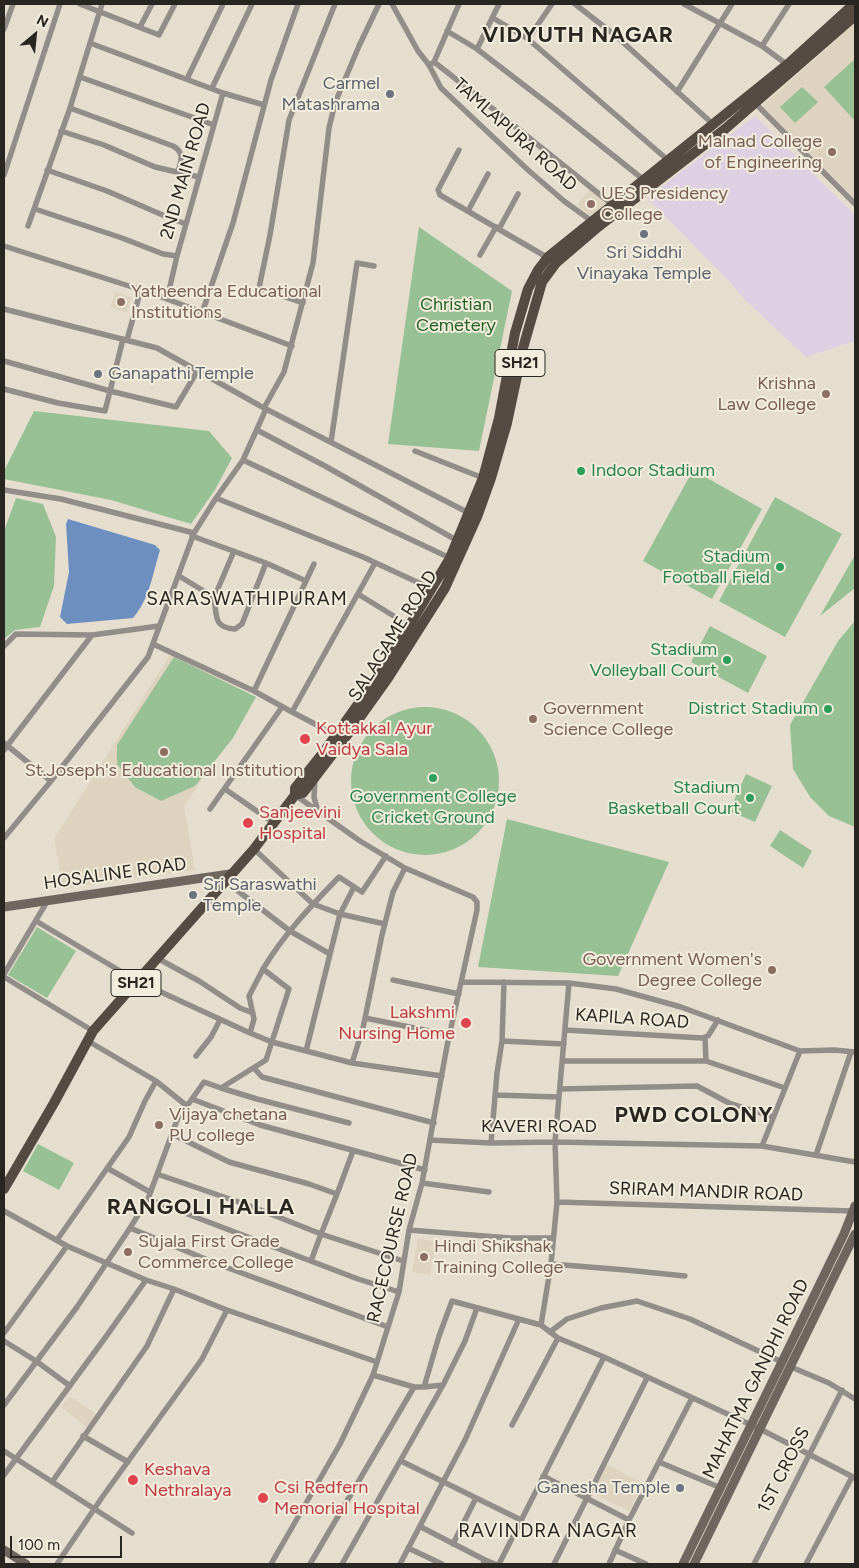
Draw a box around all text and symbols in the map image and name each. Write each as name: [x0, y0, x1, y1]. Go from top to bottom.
north arrow: [10, 10, 60, 60]
text: N: [33, 11, 51, 31]
district label: VIDYUTH NAGAR: [481, 23, 675, 49]
place label: Carmel Matashrama: [281, 73, 380, 116]
street label: TAMLAPURA ROAD: [449, 74, 581, 196]
marker: Carmel Matashrama: [384, 88, 396, 100]
street label: 2ND MAIN ROAD: [156, 100, 216, 242]
place label: Malnad College of Engineering: [698, 131, 822, 173]
marker: Malnad College of Engineering: [826, 146, 838, 158]
place label: UES Presidency College: [601, 183, 728, 225]
marker: UES Presidency College: [585, 198, 597, 210]
marker: Sri Siddhi Vinayaka Temple: [638, 228, 650, 240]
place label: Sri Siddhi Vinayaka Temple: [577, 242, 711, 284]
place label: Yatheendra Educational Institutions: [131, 281, 322, 324]
park label: Christian Cemetery: [416, 294, 496, 336]
marker: Yatheendra Educational Institutions: [115, 296, 127, 308]
road number: SH21: [495, 349, 545, 376]
place label: Ganapathi Temple: [108, 363, 254, 385]
marker: Ganapathi Temple: [92, 368, 104, 380]
place label: Krishna Law College: [717, 373, 816, 416]
marker: Krishna Law College: [820, 388, 832, 400]
place label: Indoor Stadium: [591, 460, 715, 482]
marker: Indoor Stadium: [575, 465, 587, 477]
place label: Stadium Football Field: [662, 546, 770, 588]
marker: Stadium Football Field: [774, 561, 786, 573]
street label: SALAGAME ROAD: [344, 567, 442, 705]
district label: SARASWATHIPURAM: [144, 588, 350, 610]
place label: Stadium Volleyball Court: [589, 639, 717, 682]
marker: Stadium Volleyball Court: [721, 654, 733, 666]
place label: Government Science College: [543, 698, 673, 741]
place label: District Stadium: [688, 698, 818, 720]
marker: District Stadium: [822, 703, 834, 715]
marker: Government Science College: [527, 713, 539, 725]
place label: Kottakkal Ayur Vaidya Sala: [316, 718, 432, 761]
marker: Kottakkal Ayur Vaidya Sala: [298, 732, 312, 746]
marker: St.Joseph's Educational Institution: [158, 746, 170, 758]
place label: St.Joseph's Educational Institution: [25, 760, 303, 782]
marker: Government College Cricket Ground: [427, 772, 439, 784]
place label: Stadium Basketball Court: [608, 777, 740, 820]
place label: Government College Cricket Ground: [350, 786, 516, 829]
marker: Stadium Basketball Court: [744, 792, 756, 804]
place label: Sanjeevini Hospital: [259, 802, 341, 844]
marker: Sanjeevini Hospital: [241, 816, 255, 830]
street label: HOSALINE ROAD: [42, 853, 188, 895]
place label: Sri Saraswathi Temple: [203, 874, 317, 916]
marker: Sri Saraswathi Temple: [187, 889, 199, 901]
place label: Government Women's Degree College: [582, 949, 762, 992]
marker: Government Women's Degree College: [766, 964, 778, 976]
road number: SH21: [111, 970, 161, 996]
place label: Lakshmi Nursing Home: [338, 1002, 455, 1044]
street label: KAPILA ROAD: [574, 1004, 690, 1034]
marker: Lakshmi Nursing Home: [459, 1016, 473, 1030]
district label: PWD COLONY: [613, 1103, 775, 1129]
place label: Vijaya chetana PU college: [169, 1104, 287, 1146]
street label: KAVERI ROAD: [481, 1116, 597, 1138]
marker: Vijaya chetana PU college: [153, 1119, 165, 1131]
street label: RACECOURSE ROAD: [363, 1151, 423, 1325]
street label: SRIRAM MANDIR ROAD: [608, 1178, 804, 1206]
district label: RANGOLI HALLA: [105, 1195, 297, 1221]
place label: Sujala First Grade Commerce College: [138, 1231, 294, 1274]
place label: Hindi Shikshak Training College: [434, 1236, 563, 1278]
marker: Sujala First Grade Commerce College: [122, 1246, 134, 1258]
marker: Hindi Shikshak Training College: [418, 1251, 430, 1263]
street label: MAHATMA GANDHI ROAD: [698, 1276, 814, 1482]
street label: 1ST CROSS: [753, 1424, 815, 1516]
place label: Keshava Nethralaya: [144, 1459, 231, 1502]
marker: Keshava Nethralaya: [126, 1473, 140, 1487]
place label: Csi Redfern Memorial Hospital: [274, 1477, 420, 1520]
place label: Ganesha Temple: [537, 1477, 670, 1499]
marker: Ganesha Temple: [674, 1482, 686, 1494]
marker: Csi Redfern Memorial Hospital: [256, 1491, 270, 1505]
district label: RAVINDRA NAGAR: [456, 1520, 640, 1542]
scale bar: [12, 1526, 125, 1558]
text: 100 m: [18, 1536, 60, 1554]

